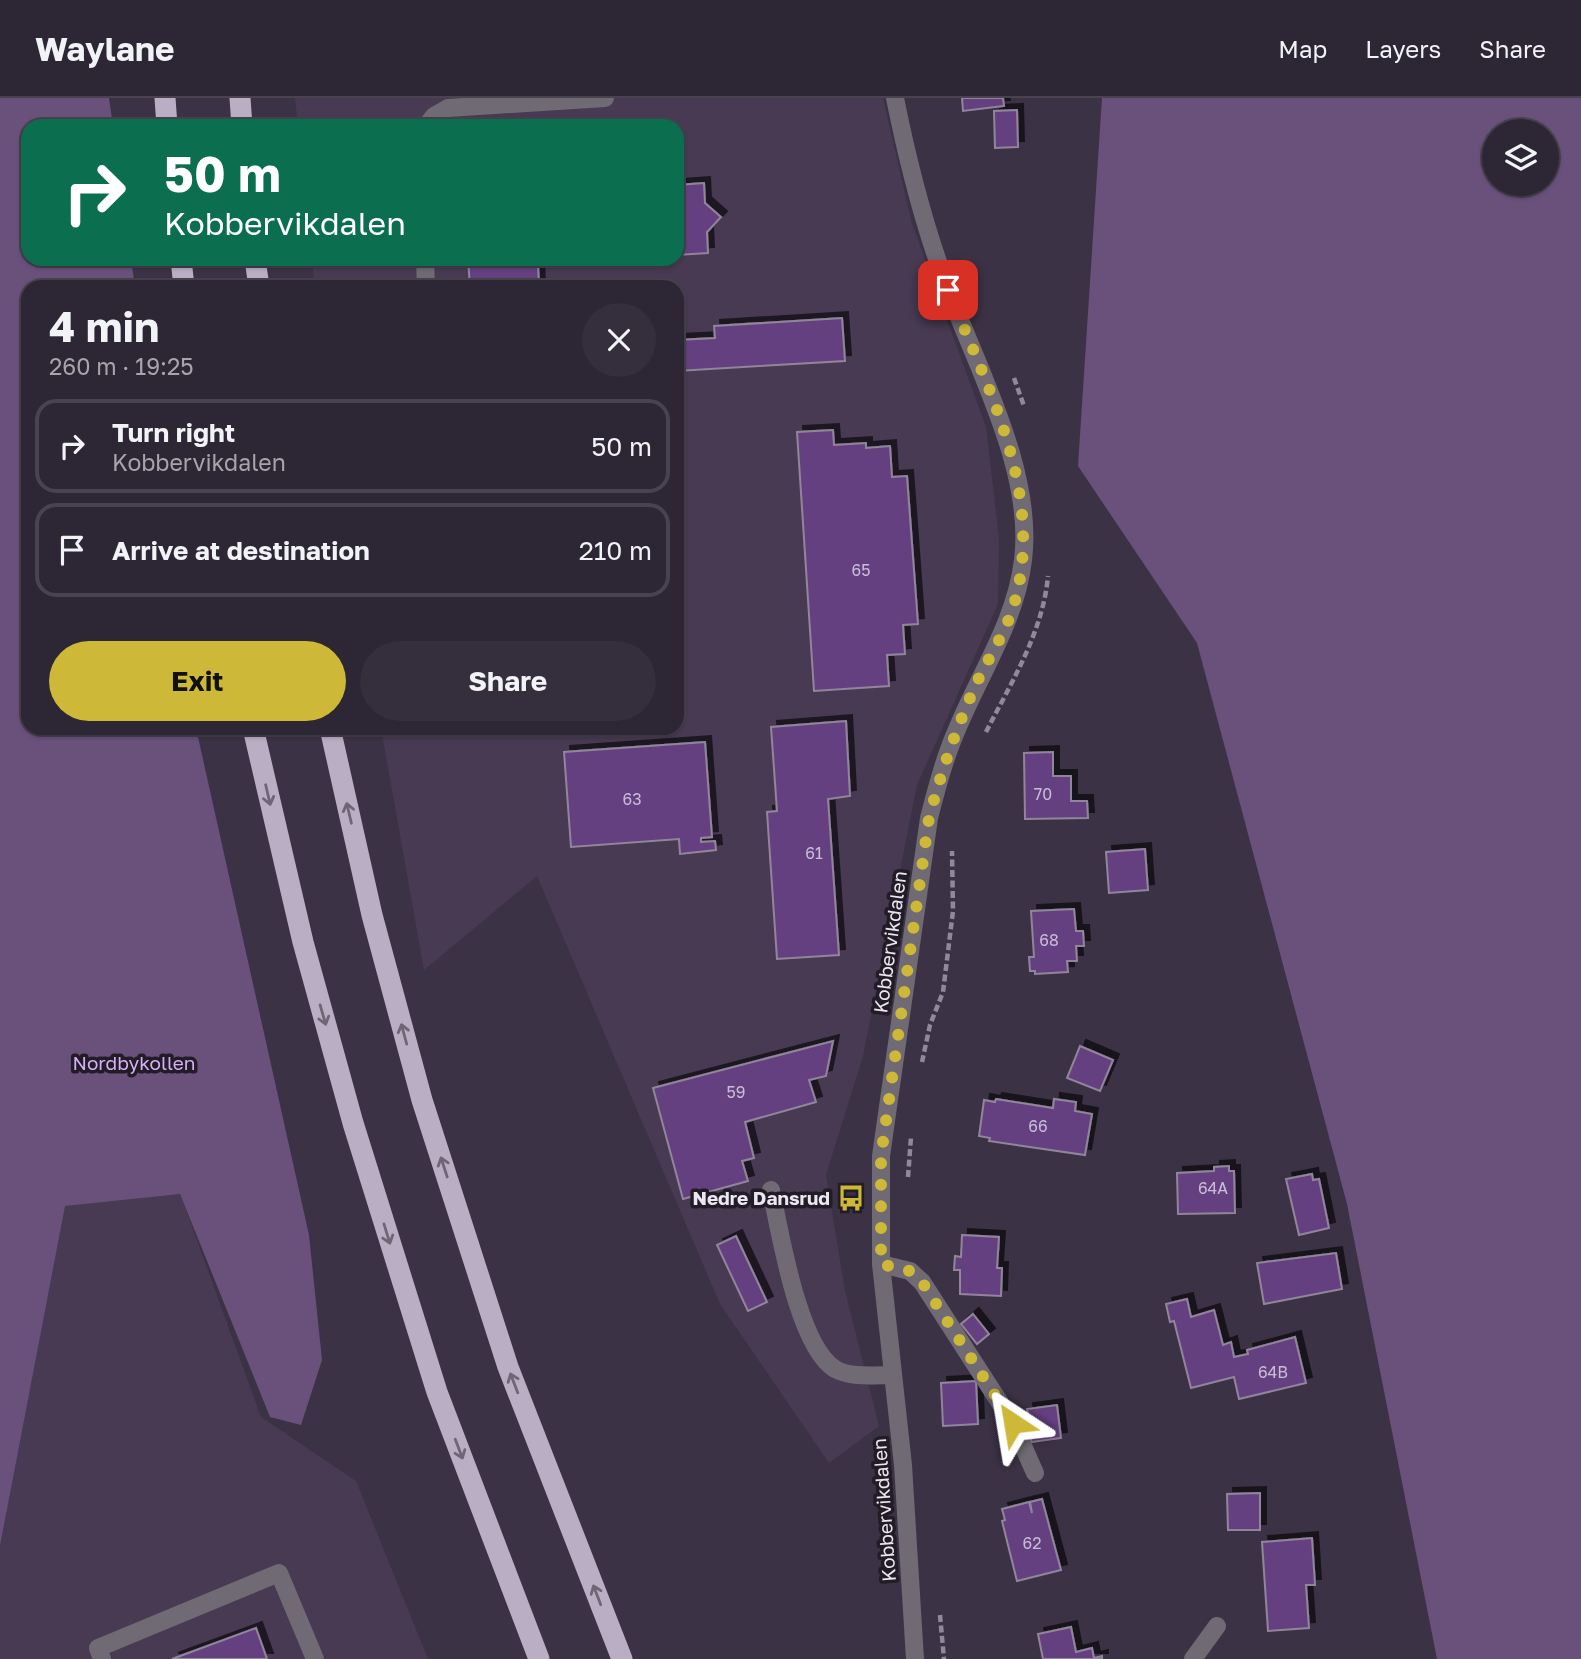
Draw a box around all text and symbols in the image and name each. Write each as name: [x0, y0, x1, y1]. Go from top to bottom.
text: Waylane: [35, 29, 174, 68]
text: Map: [1278, 34, 1327, 63]
text: Layers: [1365, 34, 1441, 63]
text: Share: [1479, 34, 1546, 63]
map controls: [1482, 119, 1559, 196]
button: layers: [1482, 119, 1559, 196]
text: 50 m: [164, 144, 281, 203]
icon: right: [49, 147, 140, 238]
text: Kobbervikdalen: [164, 204, 406, 242]
pin: [918, 260, 978, 320]
icon: arrive: [929, 271, 967, 309]
text: 4 min: [49, 301, 159, 351]
button: close: [582, 303, 656, 377]
text: 260 m · 19:25: [49, 352, 194, 380]
text: Turn right: [112, 417, 235, 448]
icon: right: [53, 427, 91, 465]
text: 50 m: [591, 431, 652, 462]
text: Kobbervikdalen: [112, 448, 286, 476]
icon: arrive: [53, 531, 91, 569]
text: Arrive at destination: [112, 535, 370, 566]
text: 210 m: [579, 535, 652, 566]
house number: 65: [852, 560, 870, 580]
button: Exit: [49, 641, 346, 721]
button: Share: [360, 641, 656, 721]
one-way arrow: [262, 783, 275, 806]
house number: 70: [1034, 784, 1052, 804]
house number: 63: [622, 789, 642, 809]
one-way arrow: [341, 802, 355, 825]
house number: 61: [805, 843, 823, 863]
street label: Kobbervikdalen: [868, 869, 911, 1015]
house number: 68: [1039, 930, 1059, 950]
one-way arrow: [317, 1004, 330, 1026]
one-way arrow: [397, 1023, 410, 1046]
park label: Nordbykollen: [72, 1051, 196, 1074]
house number: 59: [727, 1082, 745, 1102]
house number: 66: [1028, 1116, 1048, 1136]
one-way arrow: [436, 1156, 449, 1178]
house number: 64A: [1198, 1178, 1228, 1198]
bus stop icon: Nedre Dansrud: [836, 1183, 866, 1213]
place label: Nedre Dansrud: [692, 1186, 830, 1209]
one-way arrow: [382, 1222, 395, 1244]
house number: 64B: [1258, 1362, 1288, 1382]
one-way arrow: [507, 1373, 520, 1395]
position arrow: [976, 1386, 1050, 1460]
one-way arrow: [454, 1438, 466, 1460]
street label: Kobbervikdalen: [867, 1438, 900, 1582]
house number: 62: [1023, 1533, 1041, 1553]
one-way arrow: [589, 1585, 602, 1607]

